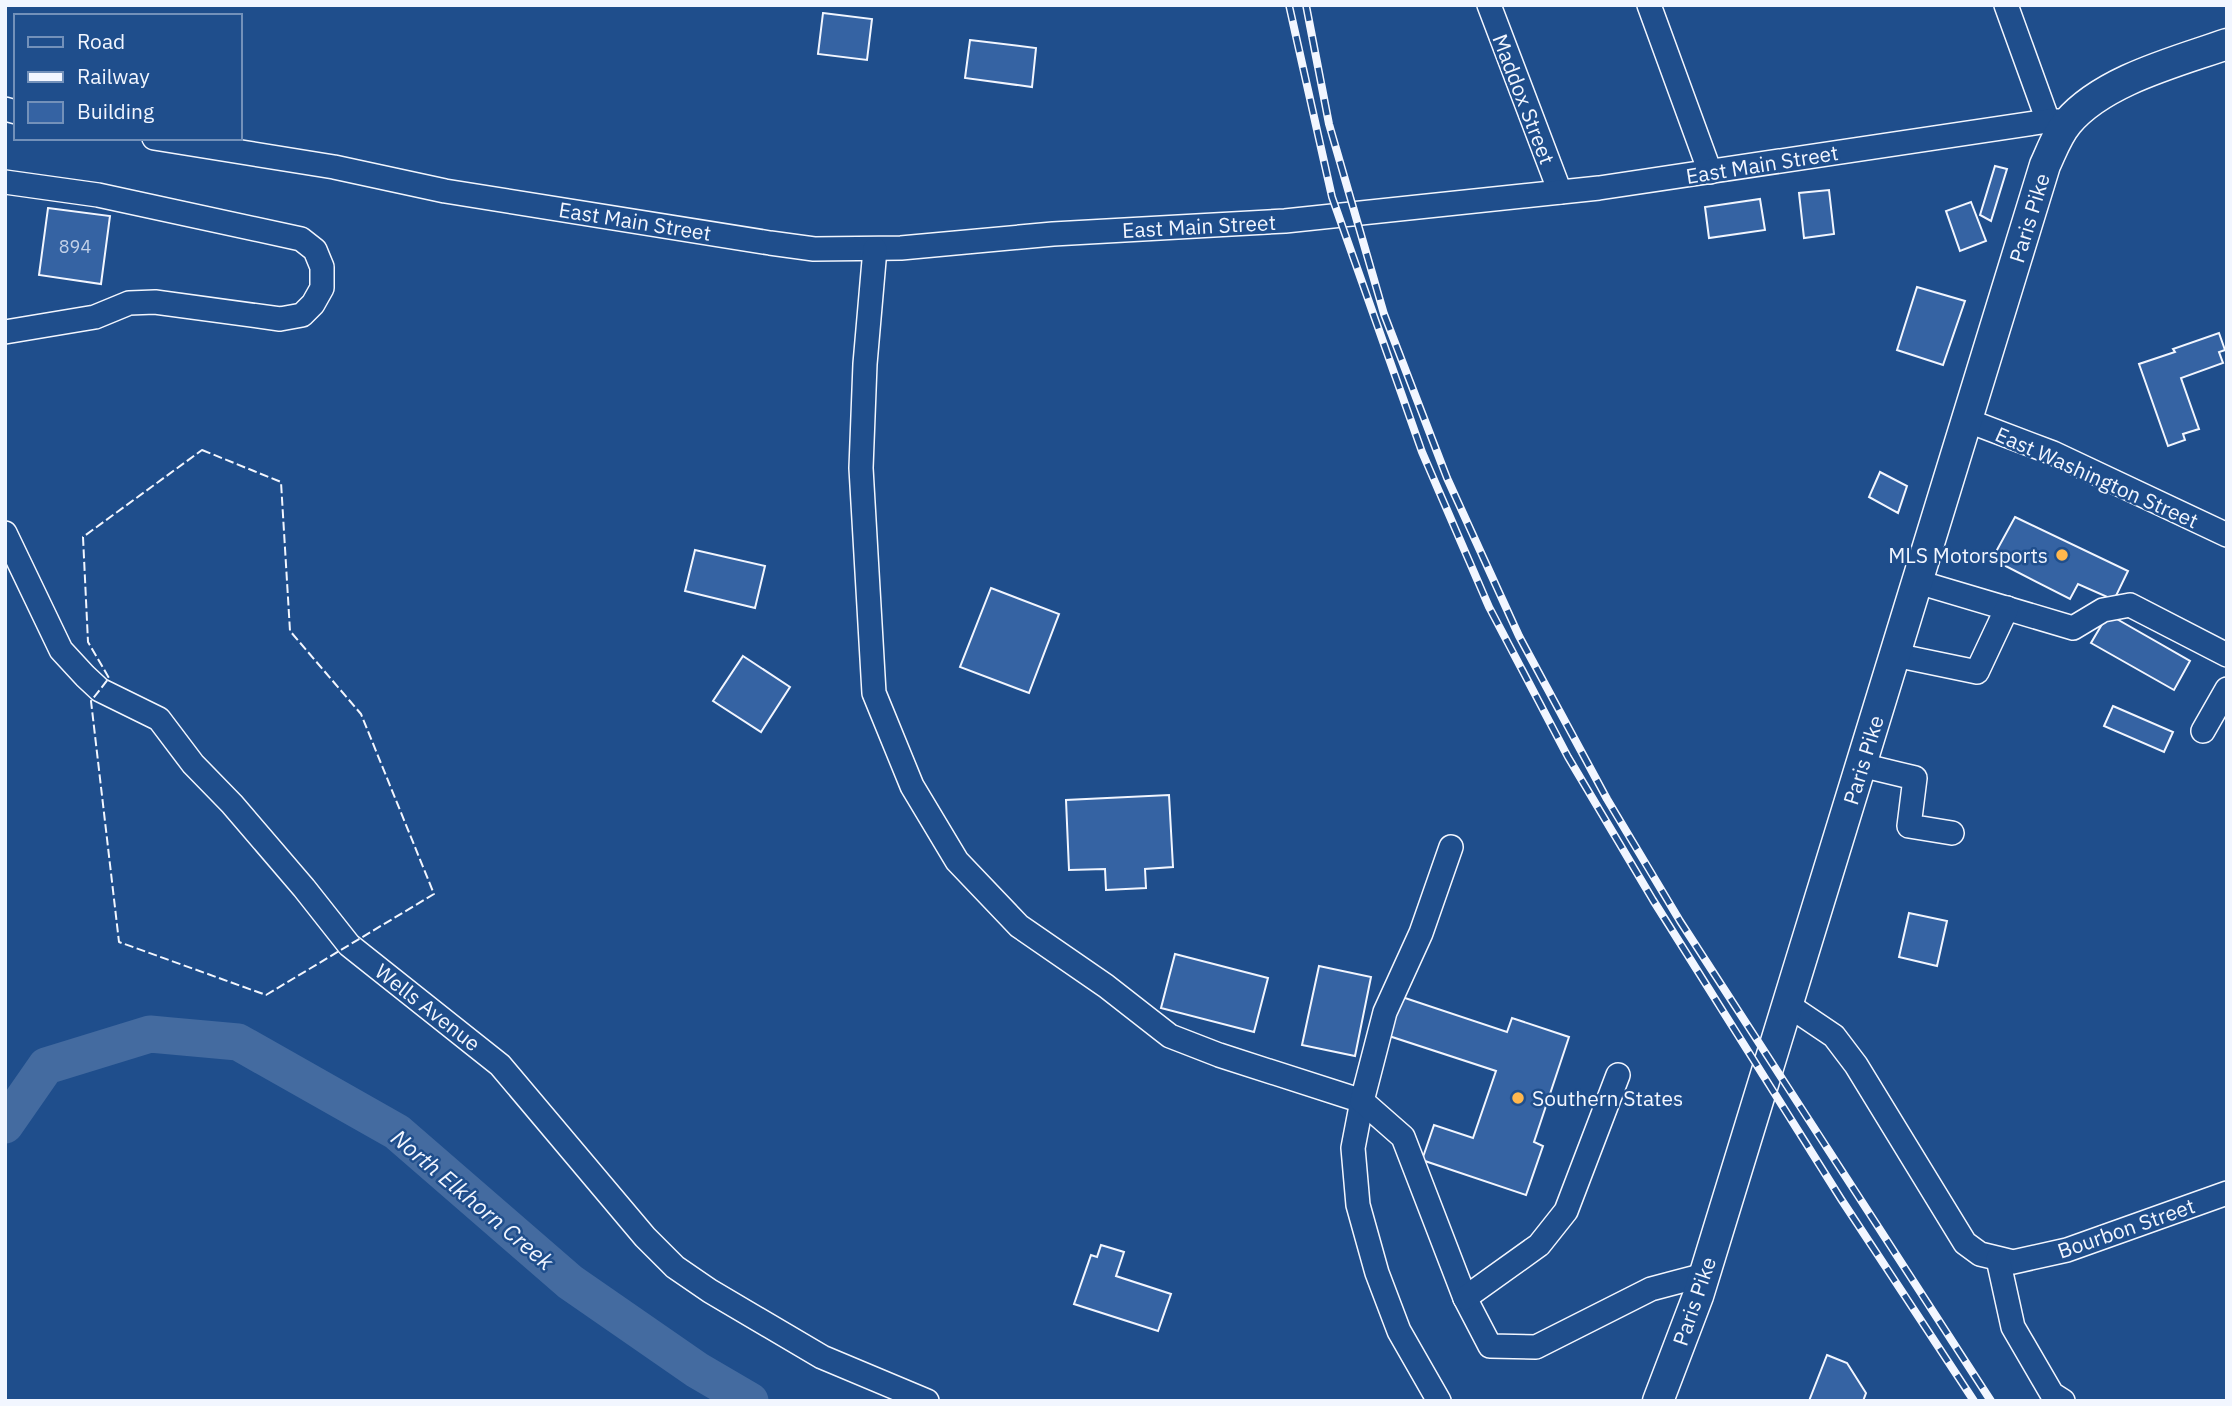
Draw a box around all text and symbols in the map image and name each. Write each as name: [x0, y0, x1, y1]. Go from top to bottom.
legend: [14, 14, 242, 140]
text: Road: [77, 27, 125, 55]
street label: Maddox Street: [1486, 30, 1562, 168]
text: Railway: [77, 62, 150, 90]
text: Building: [77, 97, 154, 125]
street label: East Main Street: [1684, 138, 1840, 190]
street label: Paris Pike: [2002, 170, 2056, 266]
street label: East Main Street: [557, 195, 713, 247]
street label: East Main Street: [1121, 208, 1277, 244]
house number: 894: [59, 235, 91, 258]
street label: East Washington Street: [1991, 420, 2203, 534]
place label: MLS Motorsports: [1888, 541, 2048, 569]
marker: MLS Motorsports: [2054, 547, 2070, 563]
street label: Paris Pike: [1836, 712, 1890, 808]
street label: Wells Avenue: [370, 957, 486, 1057]
place label: Southern States: [1532, 1084, 1683, 1112]
marker: Southern States: [1510, 1090, 1526, 1106]
water label: North Elkhorn Creek: [385, 1122, 561, 1277]
street label: Bourbon Street: [2054, 1191, 2198, 1265]
street label: Paris Pike: [1666, 1253, 1722, 1349]

